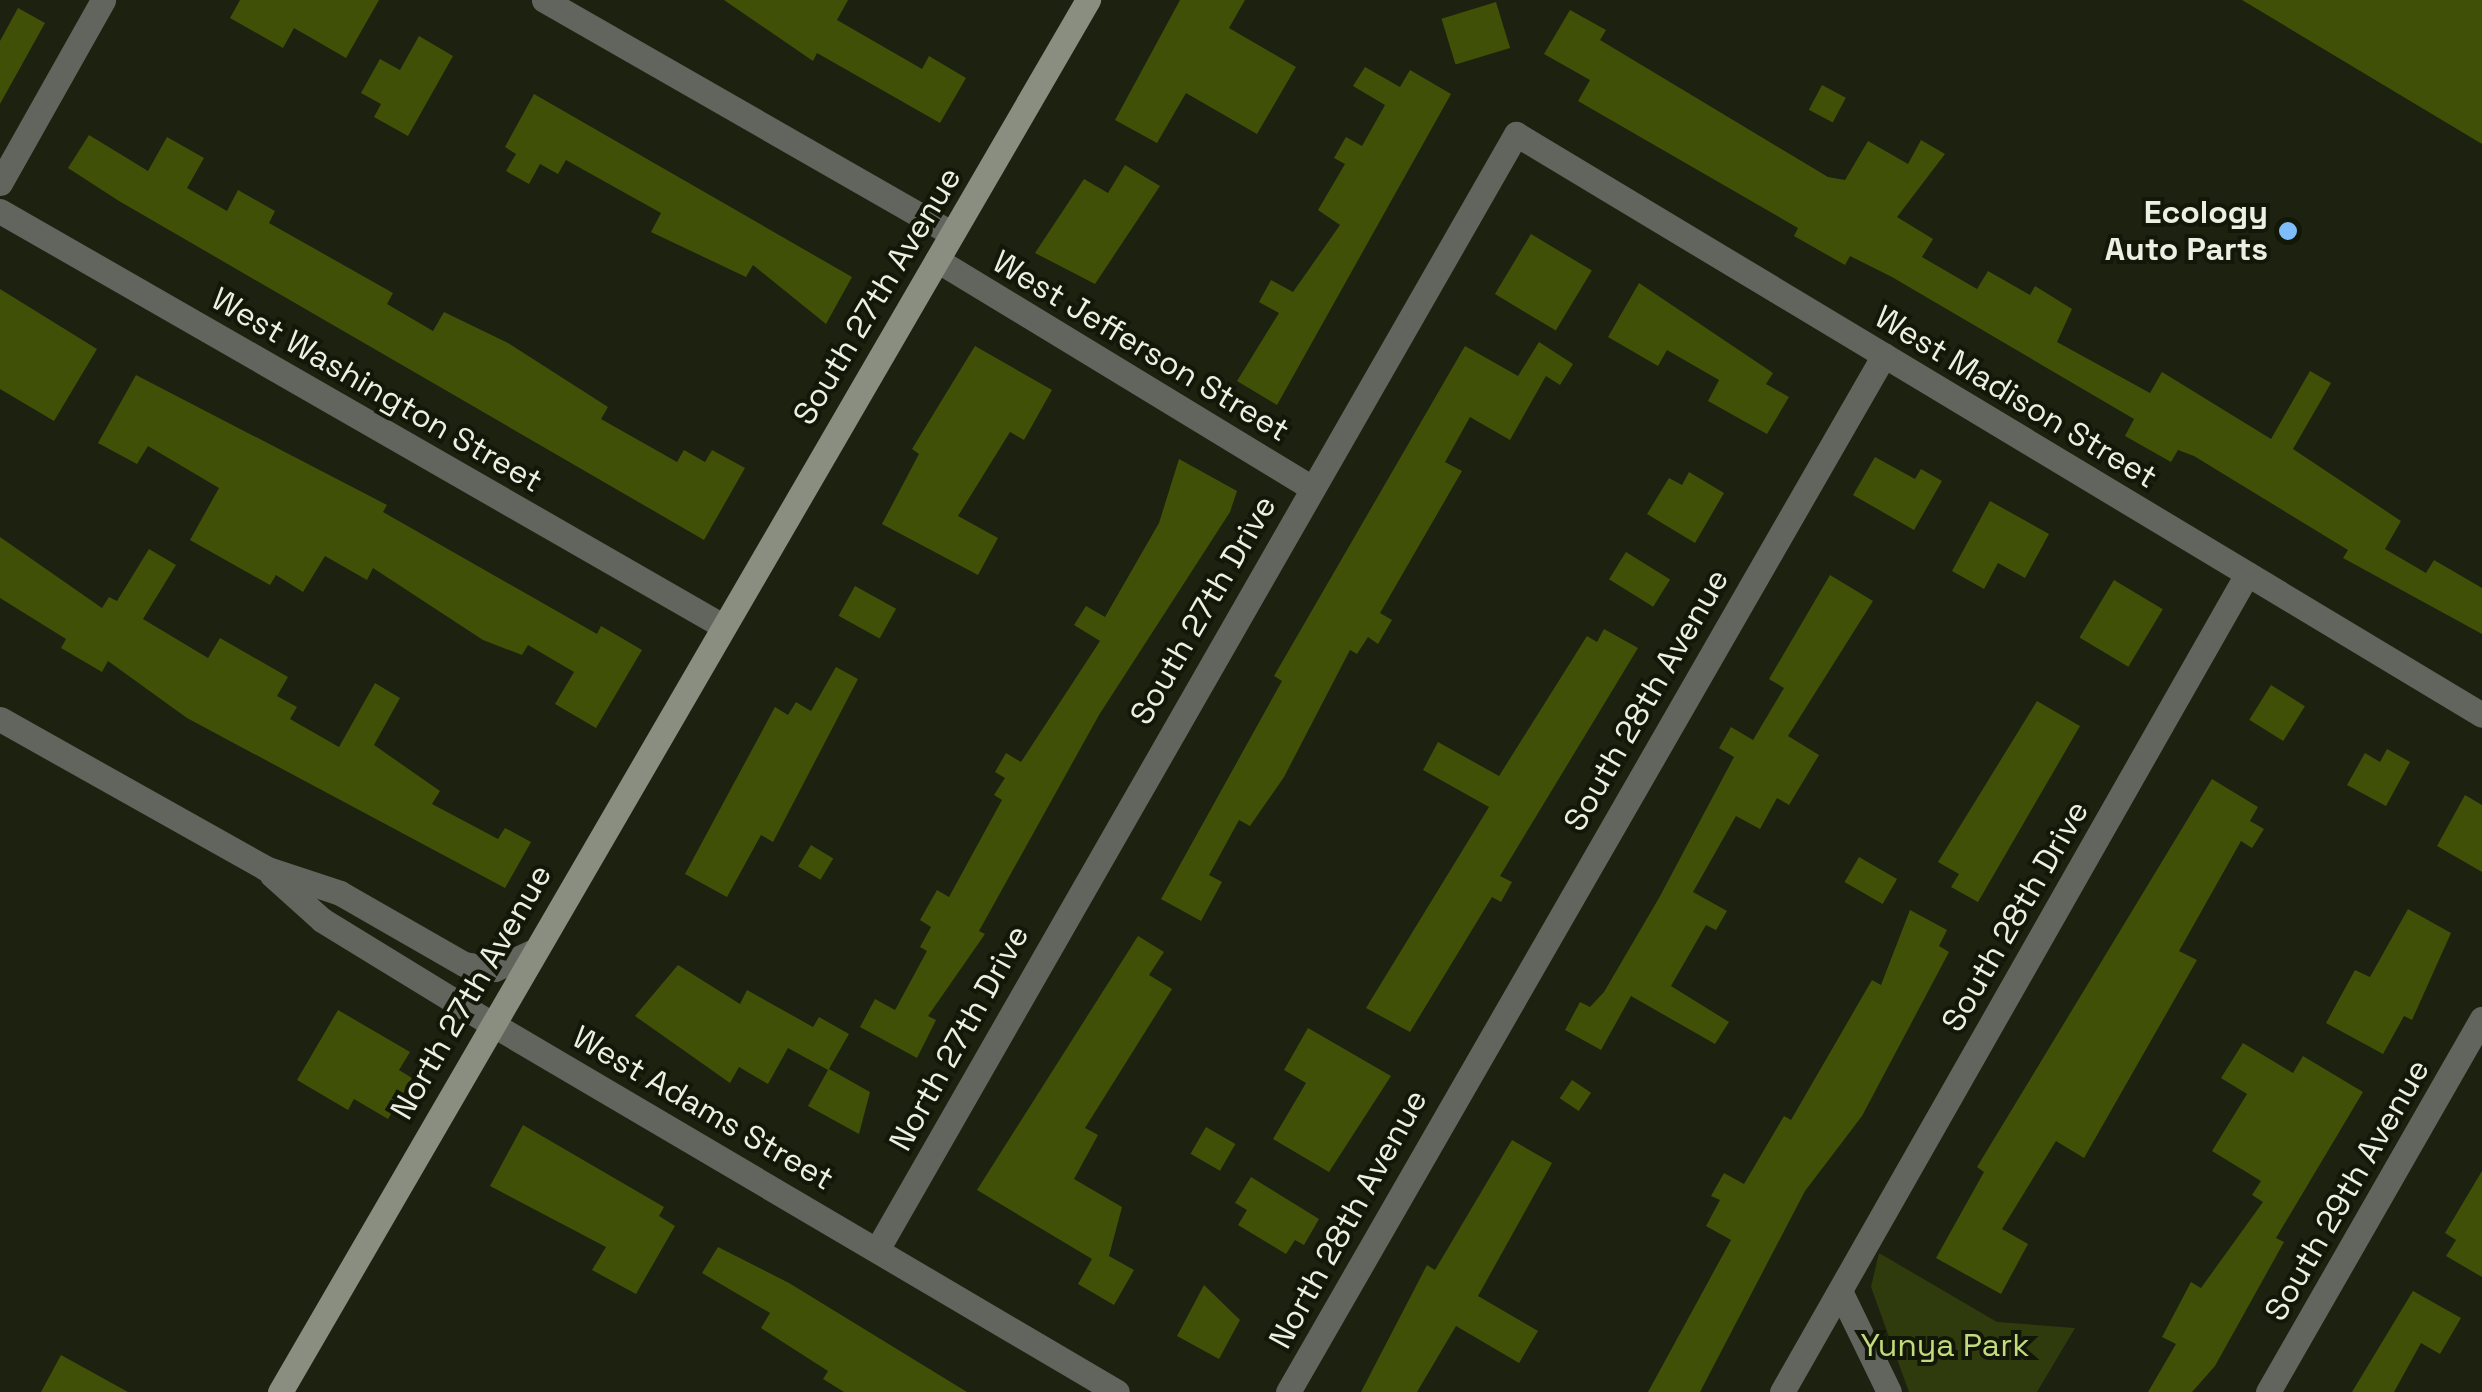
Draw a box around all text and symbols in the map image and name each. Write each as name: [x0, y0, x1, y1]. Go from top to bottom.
street label: South 27th Avenue: [785, 160, 969, 432]
place label: Ecology Auto Parts: [2105, 194, 2268, 269]
marker: Ecology Auto Parts: [2277, 220, 2299, 242]
street label: West Jefferson Street: [986, 242, 1296, 450]
street label: West Washington Street: [205, 279, 549, 501]
street label: West Madison Street: [1868, 298, 2164, 496]
street label: South 27th Drive: [1122, 489, 1284, 731]
street label: South 28th Avenue: [1555, 562, 1737, 838]
street label: South 28th Drive: [1933, 794, 2097, 1038]
street label: North 27th Avenue: [382, 858, 560, 1126]
street label: North 27th Drive: [881, 919, 1037, 1157]
street label: West Adams Street: [565, 1017, 841, 1199]
street label: South 29th Avenue: [2256, 1052, 2438, 1328]
street label: North 28th Avenue: [1261, 1083, 1435, 1355]
park label: Yunya Park: [1861, 1326, 2029, 1364]

